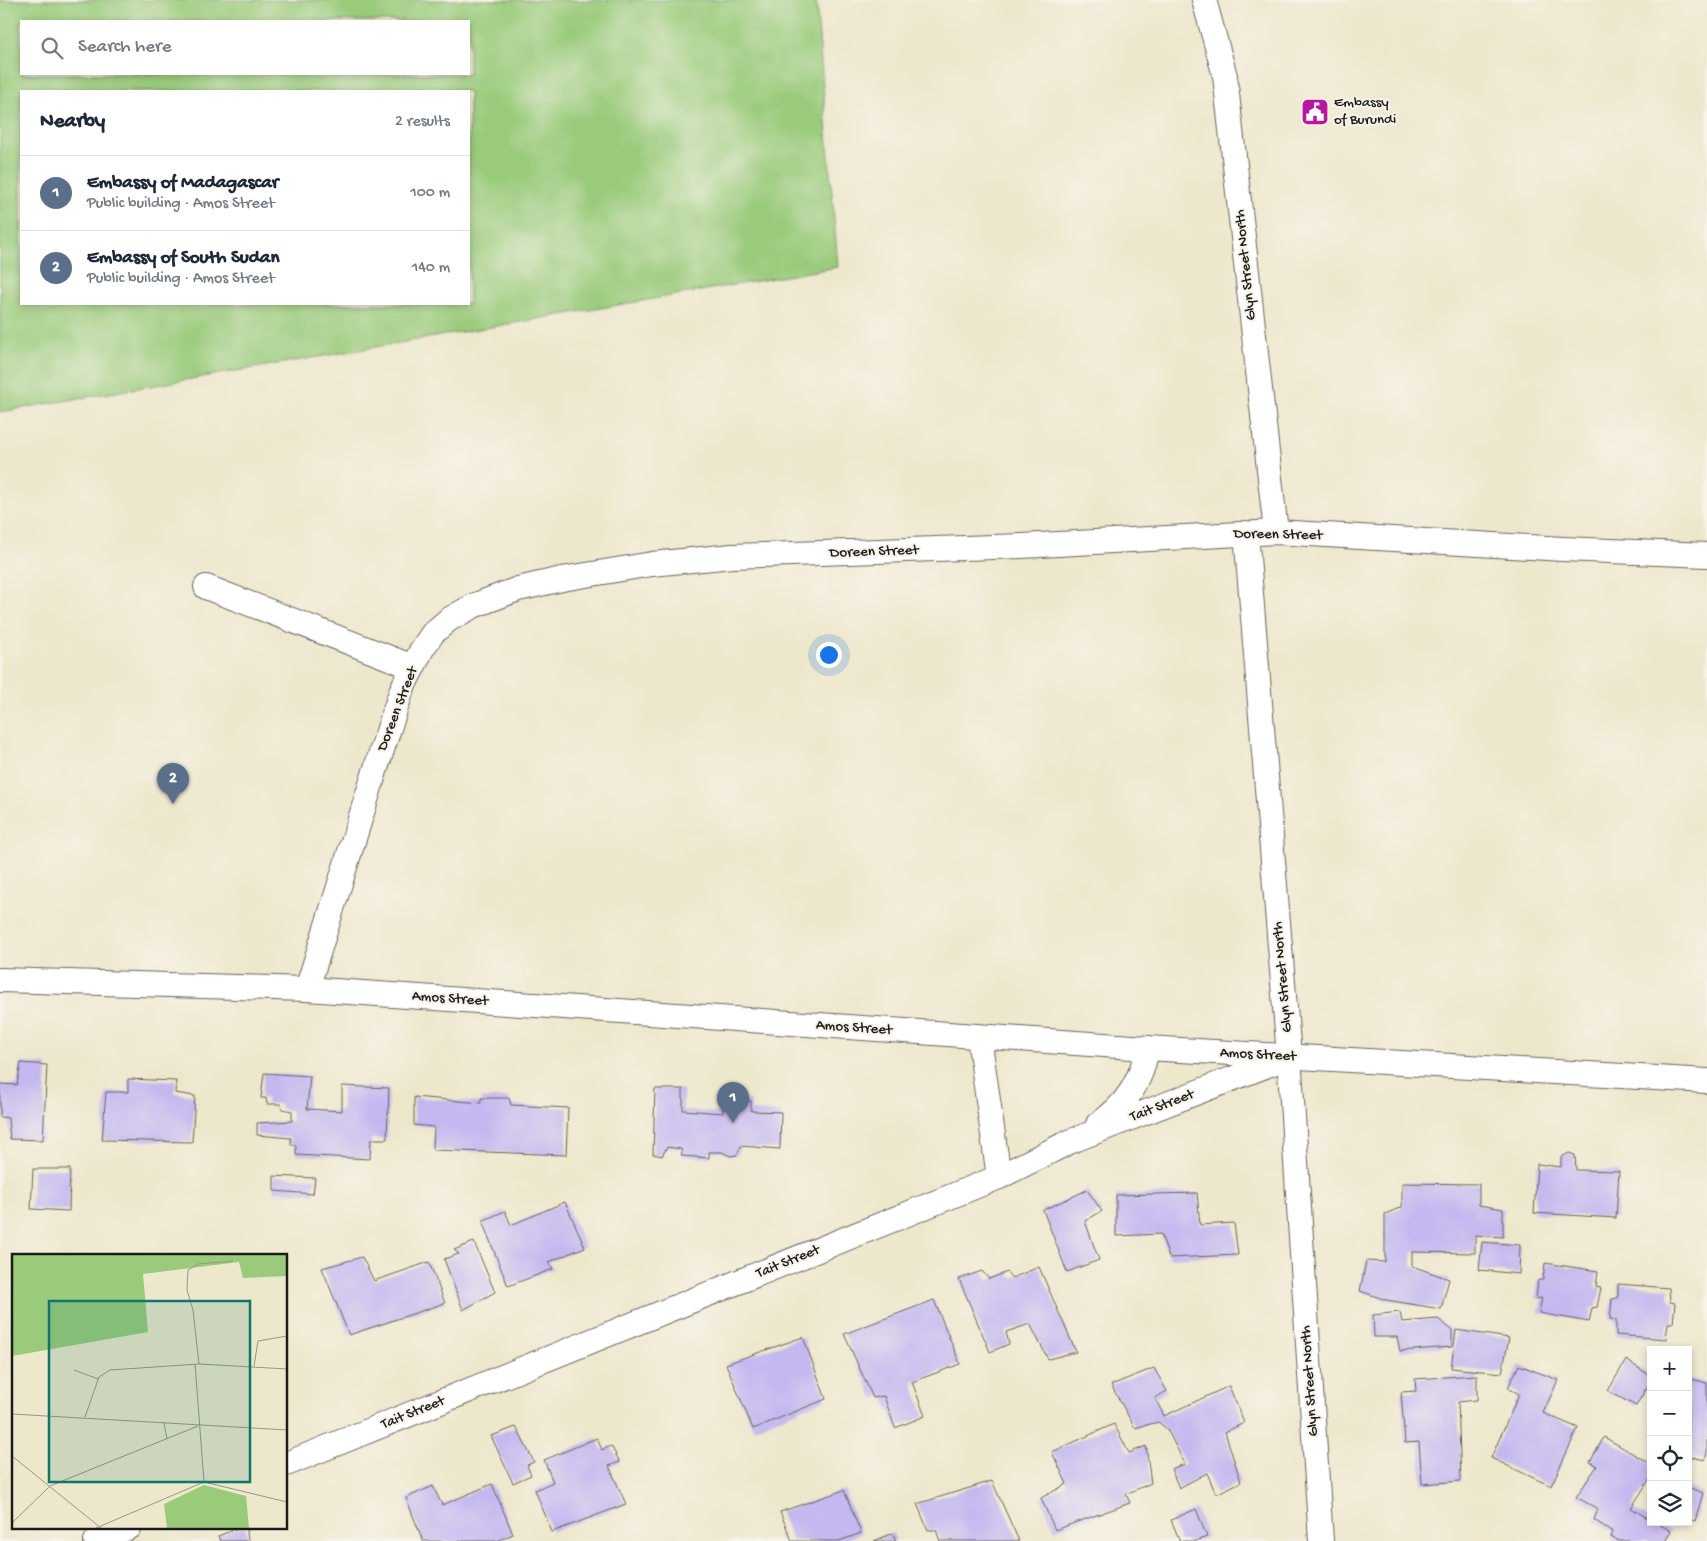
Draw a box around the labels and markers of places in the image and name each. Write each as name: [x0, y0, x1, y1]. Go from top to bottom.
place label: Embassy of Burundi: [1334, 94, 1396, 129]
public building icon: Embassy of Burundi: [1300, 97, 1330, 127]
pin: 2: [157, 763, 189, 804]
pin: 1: [717, 1082, 749, 1123]

